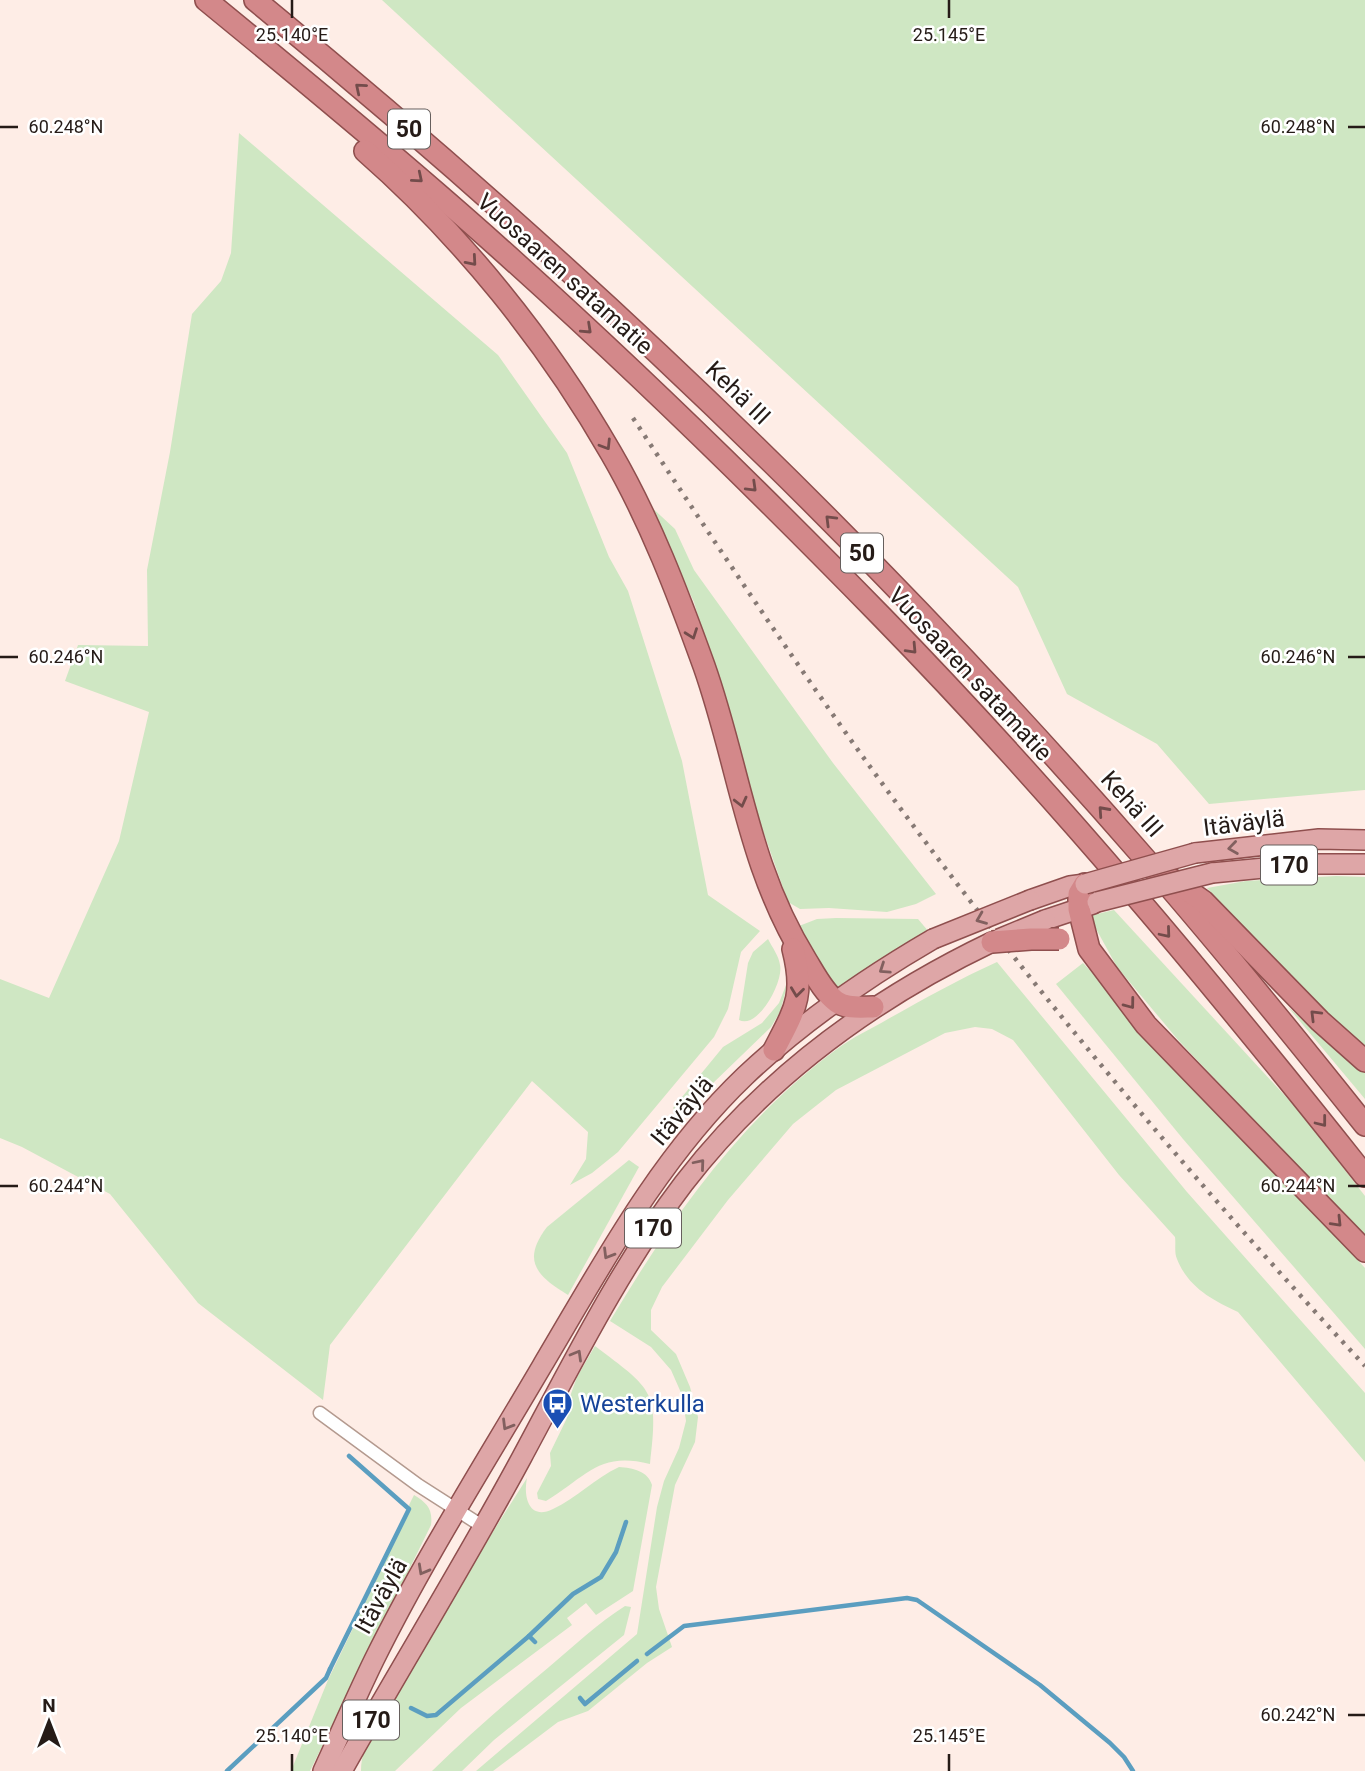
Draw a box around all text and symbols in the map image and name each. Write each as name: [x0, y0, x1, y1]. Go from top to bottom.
text: 25.140°E: [256, 24, 328, 45]
text: 25.145°E: [913, 24, 985, 45]
one-way arrow: [356, 84, 369, 96]
road number: 50: [388, 110, 430, 148]
text: 60.248°N: [29, 116, 103, 137]
text: 60.248°N: [1261, 116, 1335, 137]
one-way arrow: [409, 170, 422, 182]
street label: Vuosaaren satamatie: [471, 188, 659, 360]
one-way arrow: [464, 253, 476, 266]
one-way arrow: [579, 321, 592, 334]
street label: Kehä III: [700, 355, 776, 431]
one-way arrow: [597, 437, 610, 450]
one-way arrow: [743, 478, 756, 491]
one-way arrow: [825, 516, 838, 529]
road number: 50: [841, 534, 883, 572]
street label: Vuosaaren satamatie: [882, 581, 1058, 767]
one-way arrow: [684, 628, 698, 640]
one-way arrow: [903, 640, 916, 653]
text: 60.246°N: [29, 646, 103, 667]
text: 60.246°N: [1261, 646, 1335, 667]
street label: Kehä III: [1095, 765, 1169, 843]
one-way arrow: [733, 795, 747, 807]
street label: Itäväylä: [1202, 804, 1286, 842]
one-way arrow: [1099, 806, 1111, 819]
one-way arrow: [1227, 840, 1238, 855]
road number: 170: [1261, 846, 1317, 884]
one-way arrow: [976, 911, 988, 925]
one-way arrow: [1158, 925, 1171, 937]
one-way arrow: [878, 961, 891, 974]
one-way arrow: [790, 986, 805, 998]
one-way arrow: [1122, 996, 1134, 1009]
one-way arrow: [1310, 1010, 1323, 1023]
street label: Itäväylä: [645, 1071, 719, 1151]
one-way arrow: [1314, 1114, 1327, 1126]
one-way arrow: [692, 1160, 704, 1173]
text: 60.244°N: [29, 1175, 103, 1196]
text: 60.244°N: [1261, 1175, 1335, 1196]
road number: 170: [625, 1208, 681, 1247]
one-way arrow: [1328, 1214, 1341, 1227]
one-way arrow: [604, 1247, 617, 1260]
one-way arrow: [569, 1349, 582, 1362]
bus stop icon: Westerkulla: [540, 1387, 574, 1431]
place label: Westerkulla: [580, 1390, 705, 1418]
one-way arrow: [502, 1417, 515, 1430]
street label: Itäväylä: [349, 1553, 413, 1639]
one-way arrow: [418, 1563, 431, 1576]
north arrow: [14, 1687, 84, 1757]
text: N: [42, 1694, 56, 1717]
road number: 170: [343, 1700, 399, 1740]
text: 60.242°N: [1261, 1704, 1335, 1725]
text: 25.140°E: [256, 1725, 328, 1746]
text: 25.145°E: [913, 1725, 985, 1746]

